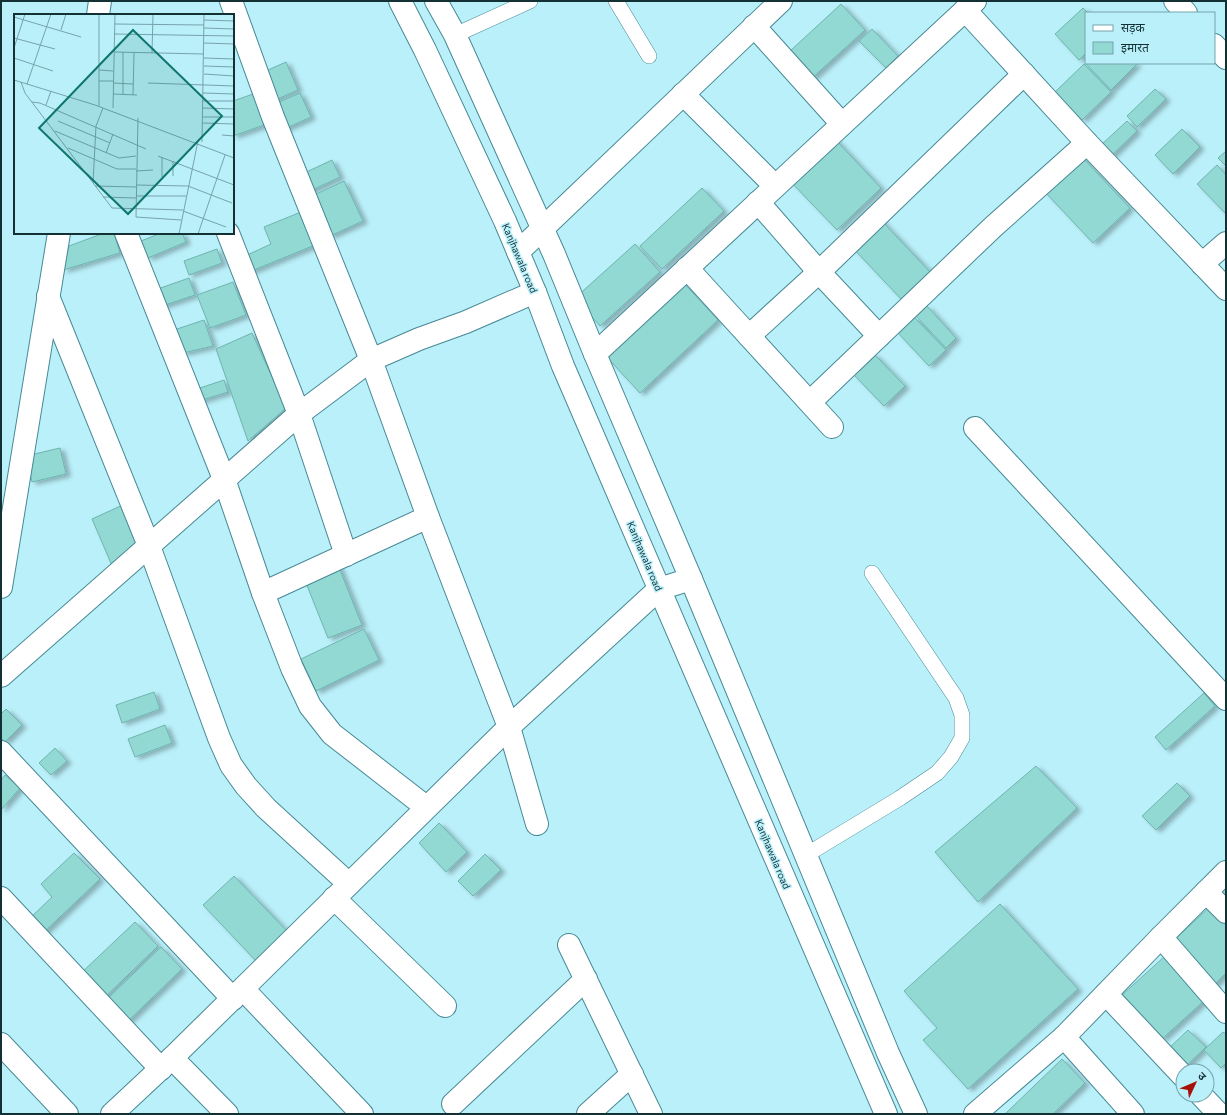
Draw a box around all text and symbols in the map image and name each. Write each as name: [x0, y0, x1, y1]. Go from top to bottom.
legend: [1085, 12, 1215, 64]
inset map: [14, 14, 234, 234]
text: सड़क: [1121, 20, 1146, 35]
text: इमारत: [1121, 40, 1150, 55]
street label: Kanjhawala road: [500, 221, 540, 295]
street label: Kanjhawala road: [625, 519, 665, 593]
street label: Kanjhawala road: [753, 817, 793, 891]
north arrow: [1175, 1063, 1215, 1103]
text: उ: [1196, 1069, 1210, 1083]

